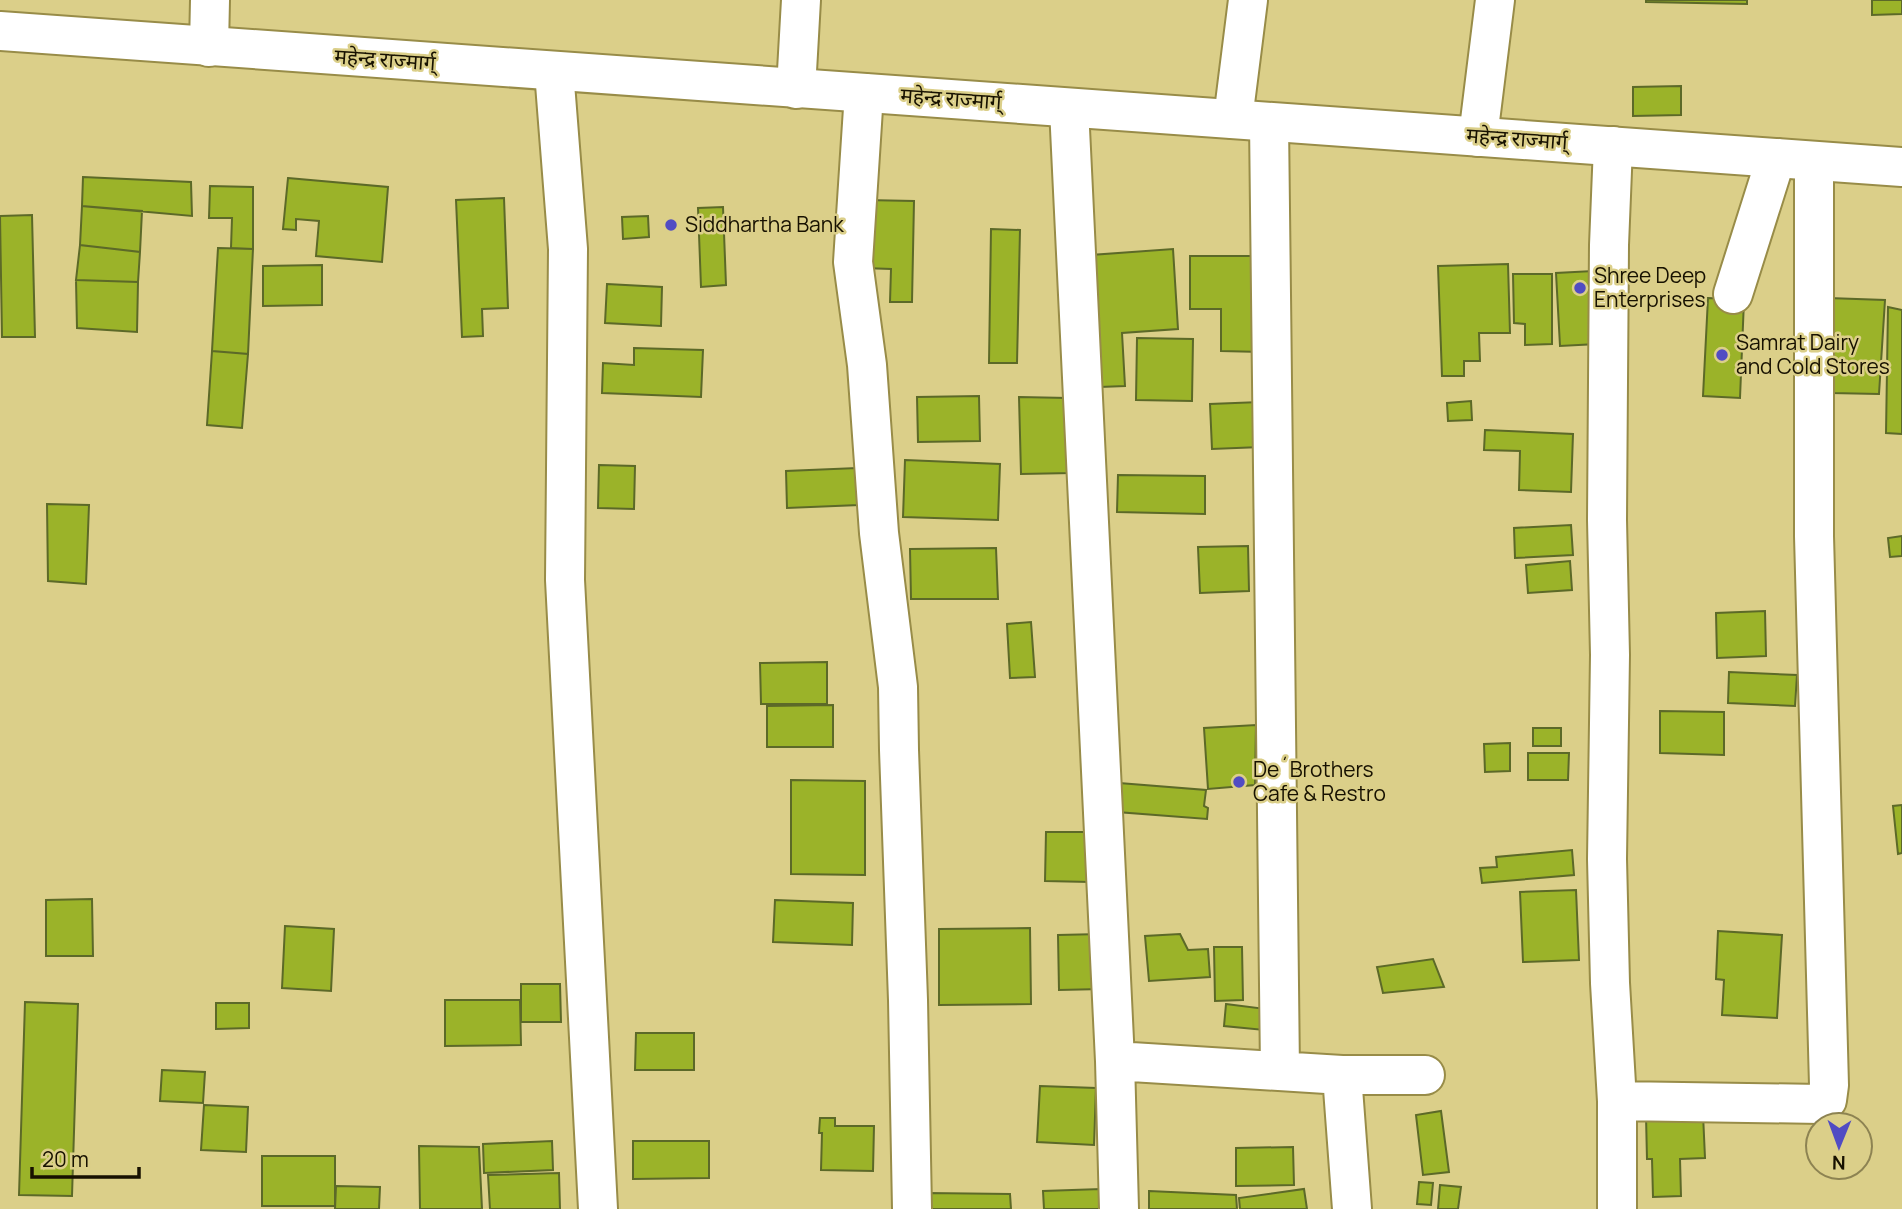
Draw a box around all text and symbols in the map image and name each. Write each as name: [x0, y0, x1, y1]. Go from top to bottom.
street label: महेन्द्र राज्मार्ग्: [334, 41, 440, 77]
street label: महेन्द्र राज्मार्ग्: [900, 80, 1006, 116]
street label: महेन्द्र राज्मार्ग्: [1466, 120, 1572, 156]
place label: Siddhartha Bank: [685, 210, 844, 238]
marker: Siddhartha Bank: [663, 217, 679, 233]
place label: Shree Deep Enterprises: [1594, 261, 1706, 313]
marker: Shree Deep Enterprises: [1572, 280, 1588, 296]
place label: Samrat Dairy and Cold Stores: [1736, 328, 1890, 380]
marker: Samrat Dairy and Cold Stores: [1714, 347, 1730, 363]
place label: De´Brothers Cafe & Restro: [1253, 755, 1386, 807]
marker: De´Brothers Cafe & Restro: [1231, 774, 1247, 790]
north arrow: [1804, 1111, 1874, 1181]
scale bar: [32, 1136, 138, 1180]
text: 20 m: [42, 1145, 89, 1173]
text: N: [1832, 1150, 1846, 1176]

